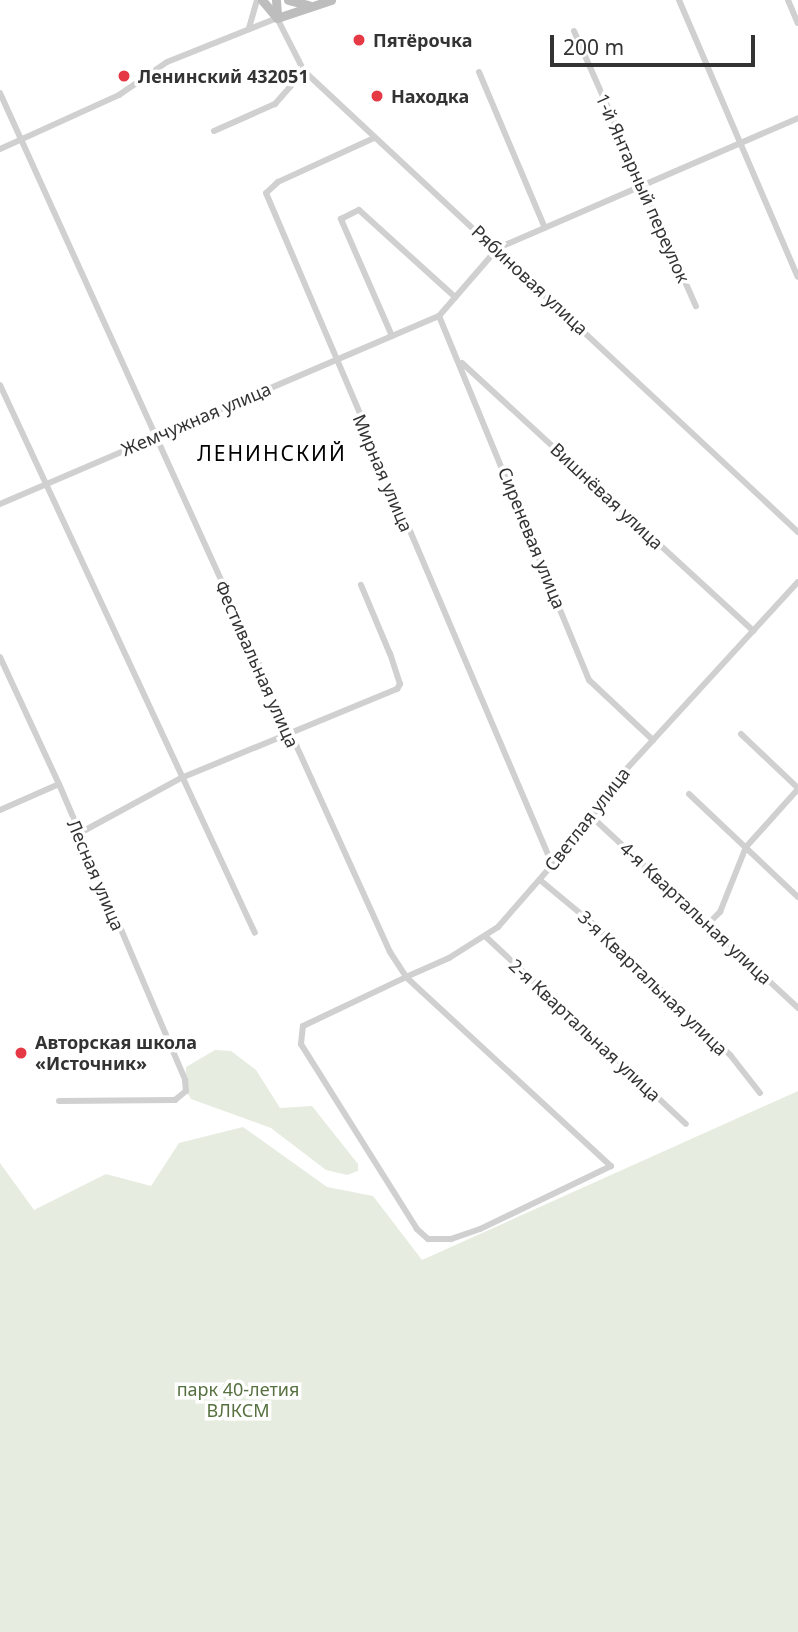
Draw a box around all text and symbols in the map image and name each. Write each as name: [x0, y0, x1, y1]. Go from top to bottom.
scale bar: [553, 21, 758, 65]
place label: Пятёрочка: [373, 29, 472, 51]
marker: Пятёрочка: [351, 32, 367, 48]
text: 200 m: [563, 33, 624, 61]
place label: Ленинский 432051: [138, 65, 309, 87]
marker: Ленинский 432051: [116, 68, 132, 84]
place label: Находка: [391, 85, 469, 107]
marker: Находка: [369, 88, 385, 104]
street label: 1-й Янтарный переулок: [592, 90, 694, 286]
street label: Рябиновая улица: [467, 221, 593, 339]
street label: Жемчужная улица: [118, 378, 274, 460]
street label: Мирная улица: [349, 411, 417, 535]
street label: Вишнёвая улица: [546, 438, 668, 554]
district label: ЛЕНИНСКИЙ: [198, 440, 346, 466]
street label: Сиреневая улица: [494, 464, 570, 612]
street label: Фестивальная улица: [210, 577, 304, 751]
street label: Светлая улица: [540, 763, 634, 875]
street label: Лесная улица: [63, 816, 129, 934]
street label: 4-я Квартальная улица: [616, 837, 776, 989]
street label: 3-я Квартальная улица: [574, 906, 732, 1060]
street label: 2-я Квартальная улица: [505, 954, 665, 1106]
place label: Авторская школа «Источник»: [35, 1032, 197, 1074]
marker: Авторская школа «Источник»: [13, 1045, 29, 1061]
park label: парк 40-летия ВЛКСМ: [177, 1379, 299, 1422]

